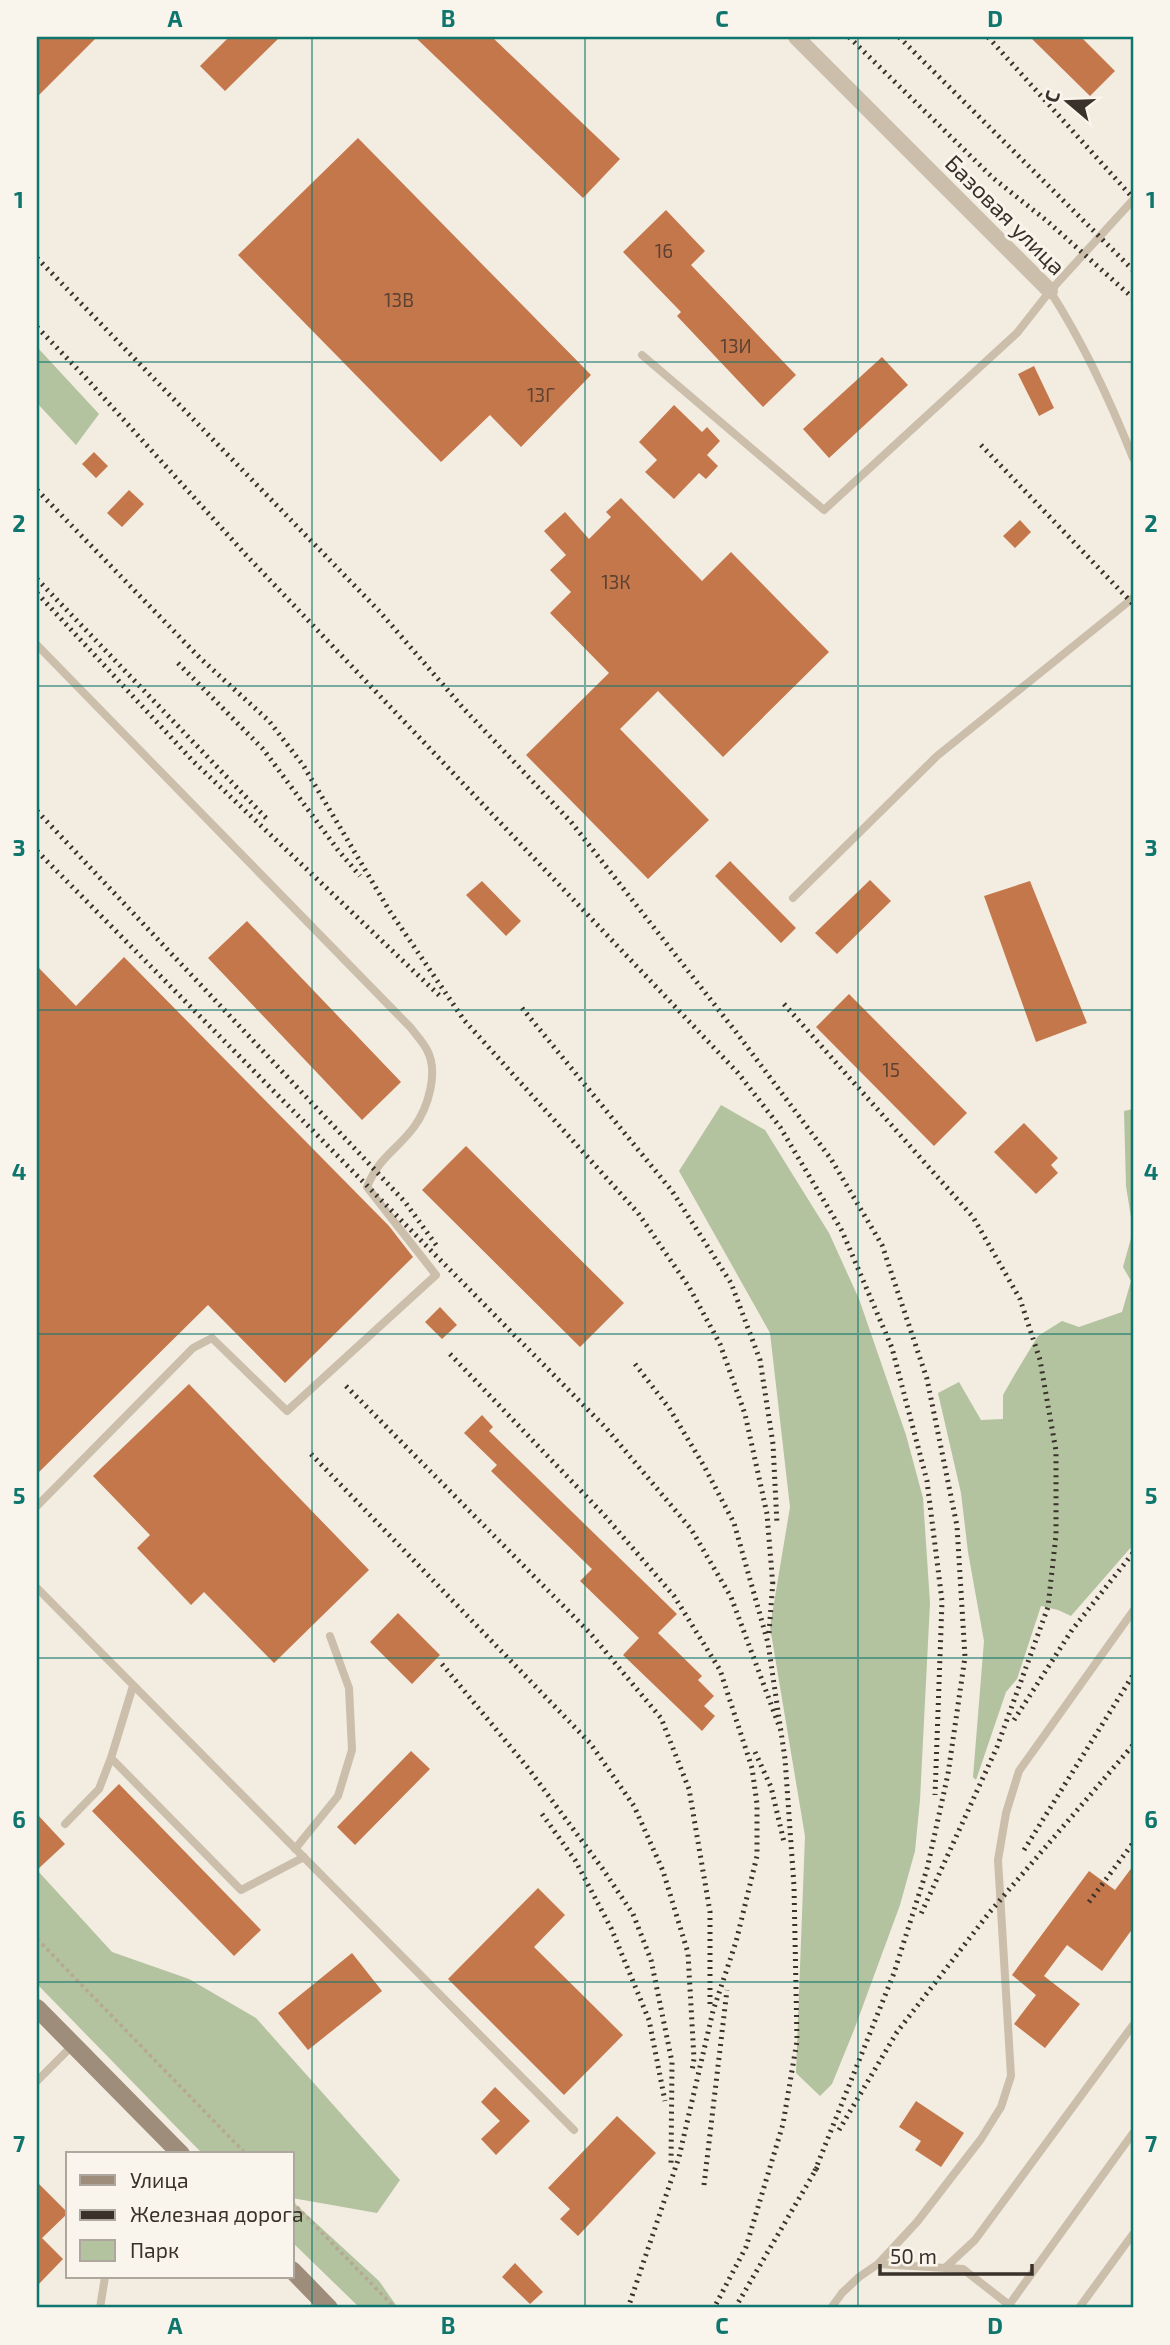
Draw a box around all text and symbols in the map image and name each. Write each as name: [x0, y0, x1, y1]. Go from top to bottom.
text: A: [167, 4, 183, 32]
text: B: [441, 4, 455, 32]
text: C: [715, 4, 729, 32]
text: D: [987, 4, 1003, 32]
north arrow: [1034, 66, 1104, 136]
text: С: [1039, 87, 1064, 105]
street label: Базовая улица: [939, 148, 1072, 281]
text: 1: [14, 185, 24, 213]
text: 1: [1146, 185, 1156, 213]
house number: 16: [655, 239, 673, 262]
house number: 13В: [384, 288, 414, 311]
house number: 13И: [720, 334, 752, 357]
house number: 13Г: [527, 383, 555, 406]
text: 2: [12, 509, 26, 537]
text: 2: [1144, 509, 1158, 537]
house number: 13К: [601, 570, 631, 593]
text: 3: [12, 833, 26, 861]
text: 3: [1144, 833, 1158, 861]
house number: 15: [882, 1058, 900, 1081]
text: 4: [12, 1157, 26, 1185]
text: 4: [1144, 1157, 1158, 1185]
text: 5: [13, 1481, 25, 1509]
text: 5: [1145, 1481, 1157, 1509]
text: 6: [12, 1805, 26, 1833]
text: 6: [1144, 1805, 1158, 1833]
text: 7: [13, 2129, 25, 2157]
text: 7: [1145, 2129, 1157, 2157]
legend: [66, 2152, 294, 2278]
text: Улица: [130, 2167, 189, 2192]
text: Железная дорога: [130, 2201, 303, 2226]
scale bar: [880, 2233, 1032, 2277]
text: Парк: [130, 2237, 179, 2262]
text: 50 m: [890, 2243, 937, 2268]
text: A: [167, 2311, 183, 2339]
text: B: [441, 2311, 455, 2339]
text: C: [715, 2311, 729, 2339]
text: D: [987, 2311, 1003, 2339]

